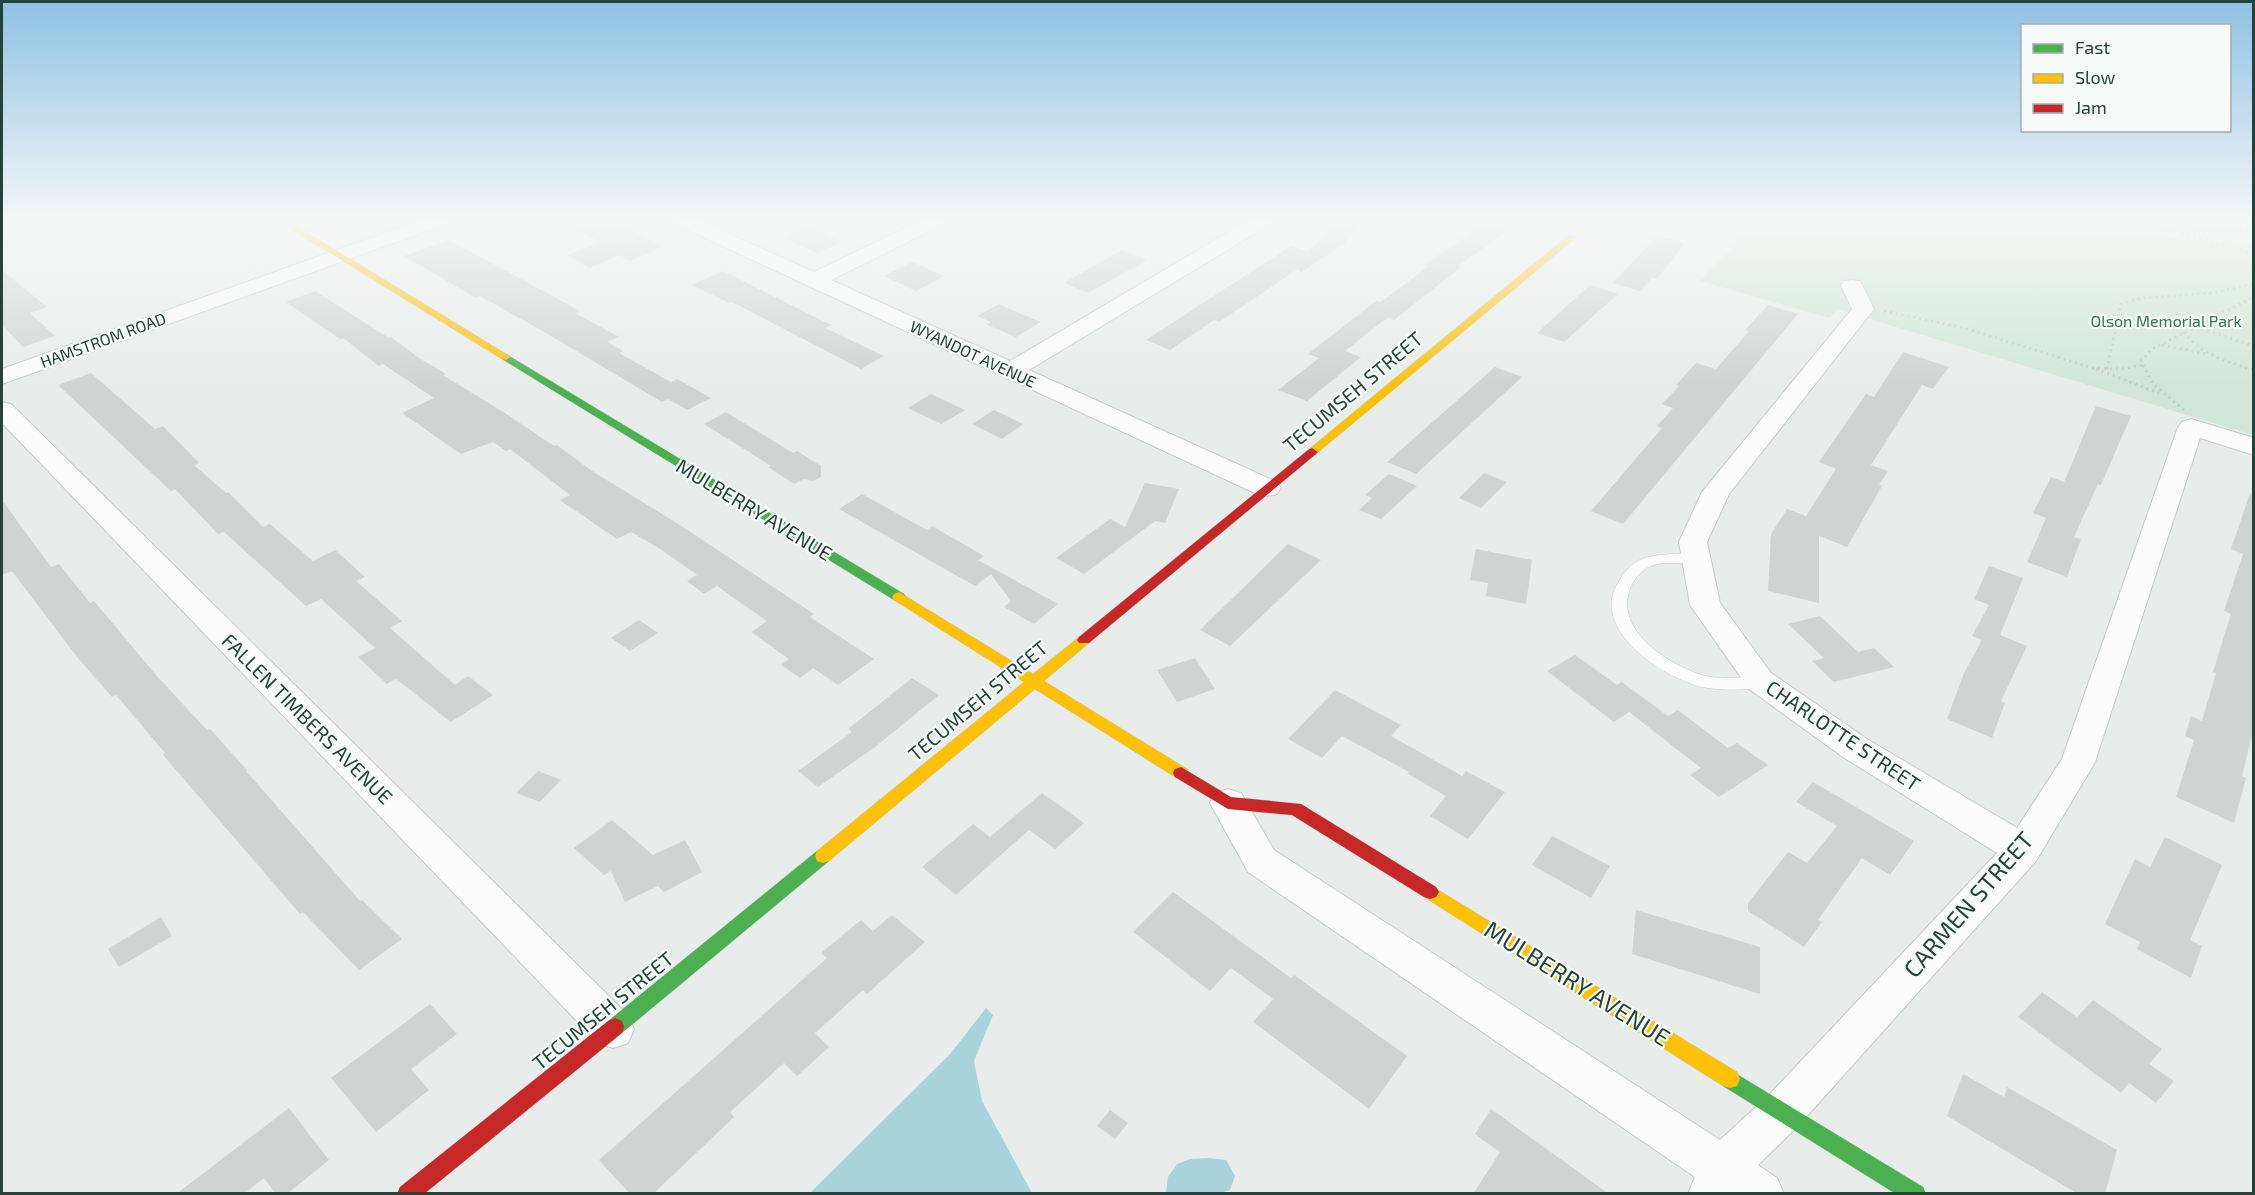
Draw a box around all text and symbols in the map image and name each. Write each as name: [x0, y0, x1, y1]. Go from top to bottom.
legend: [2021, 24, 2231, 132]
text: Fast: [2075, 36, 2110, 58]
text: Slow: [2075, 66, 2116, 88]
text: Jam: [2075, 96, 2107, 118]
street label: HAMSTROM ROAD: [37, 308, 168, 371]
park label: Olson Memorial Park: [2090, 311, 2242, 330]
street label: WYANDOT AVENUE: [907, 316, 1039, 391]
street label: TECUMSEH STREET: [1278, 326, 1427, 456]
street label: MULBERRY AVENUE: [672, 453, 837, 565]
street label: FALLEN TIMBERS AVENUE: [217, 628, 398, 809]
street label: TECUMSEH STREET: [903, 635, 1052, 765]
street label: CHARLOTTE STREET: [1762, 675, 1925, 796]
street label: CARMEN STREET: [1897, 825, 2039, 983]
street label: MULBERRY AVENUE: [1480, 914, 1676, 1052]
street label: TECUMSEH STREET: [527, 946, 678, 1074]

